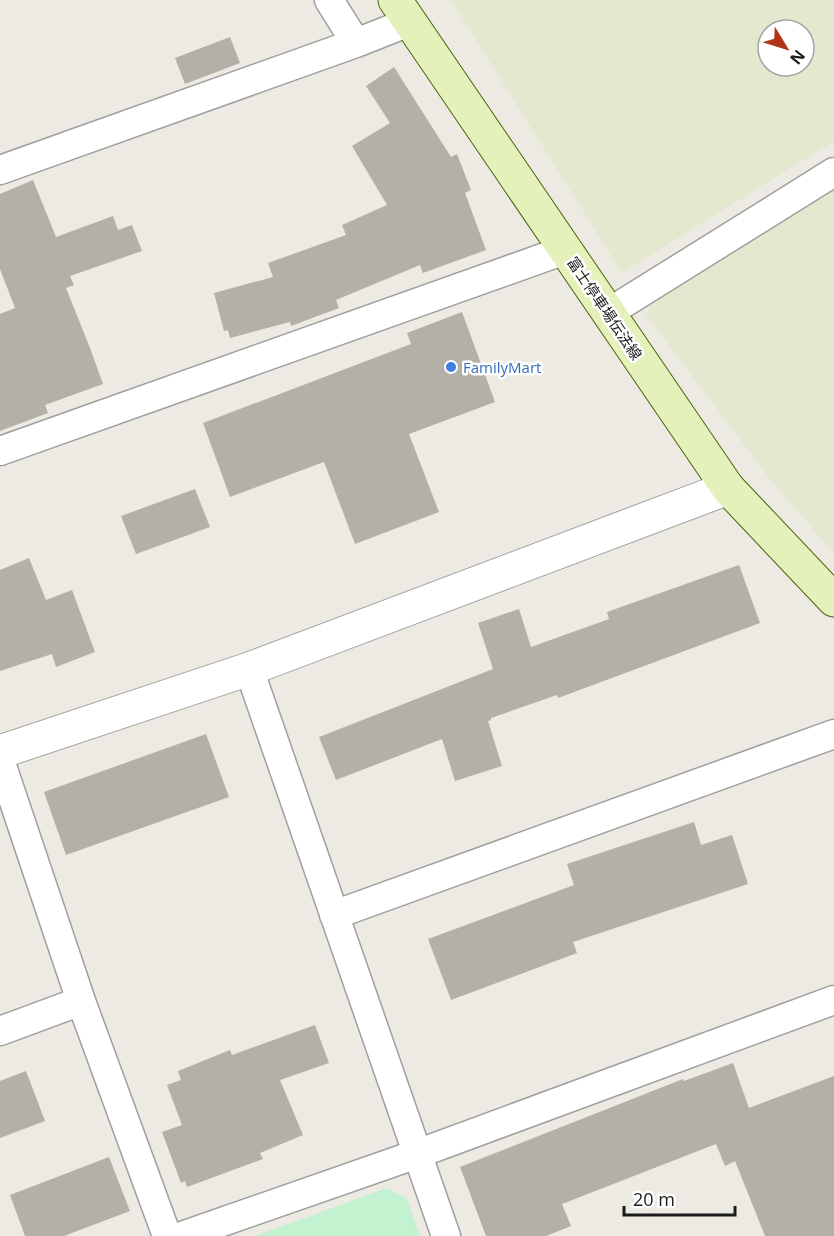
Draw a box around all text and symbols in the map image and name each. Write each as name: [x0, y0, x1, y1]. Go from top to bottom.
north arrow: [756, 18, 816, 78]
text: N: [785, 45, 810, 69]
street label: 富士停車場伝法線: [563, 253, 647, 363]
place label: FamilyMart: [463, 357, 541, 377]
marker: FamilyMart: [444, 360, 458, 374]
scale bar: [624, 1179, 735, 1217]
text: 20 m: [633, 1187, 675, 1211]

